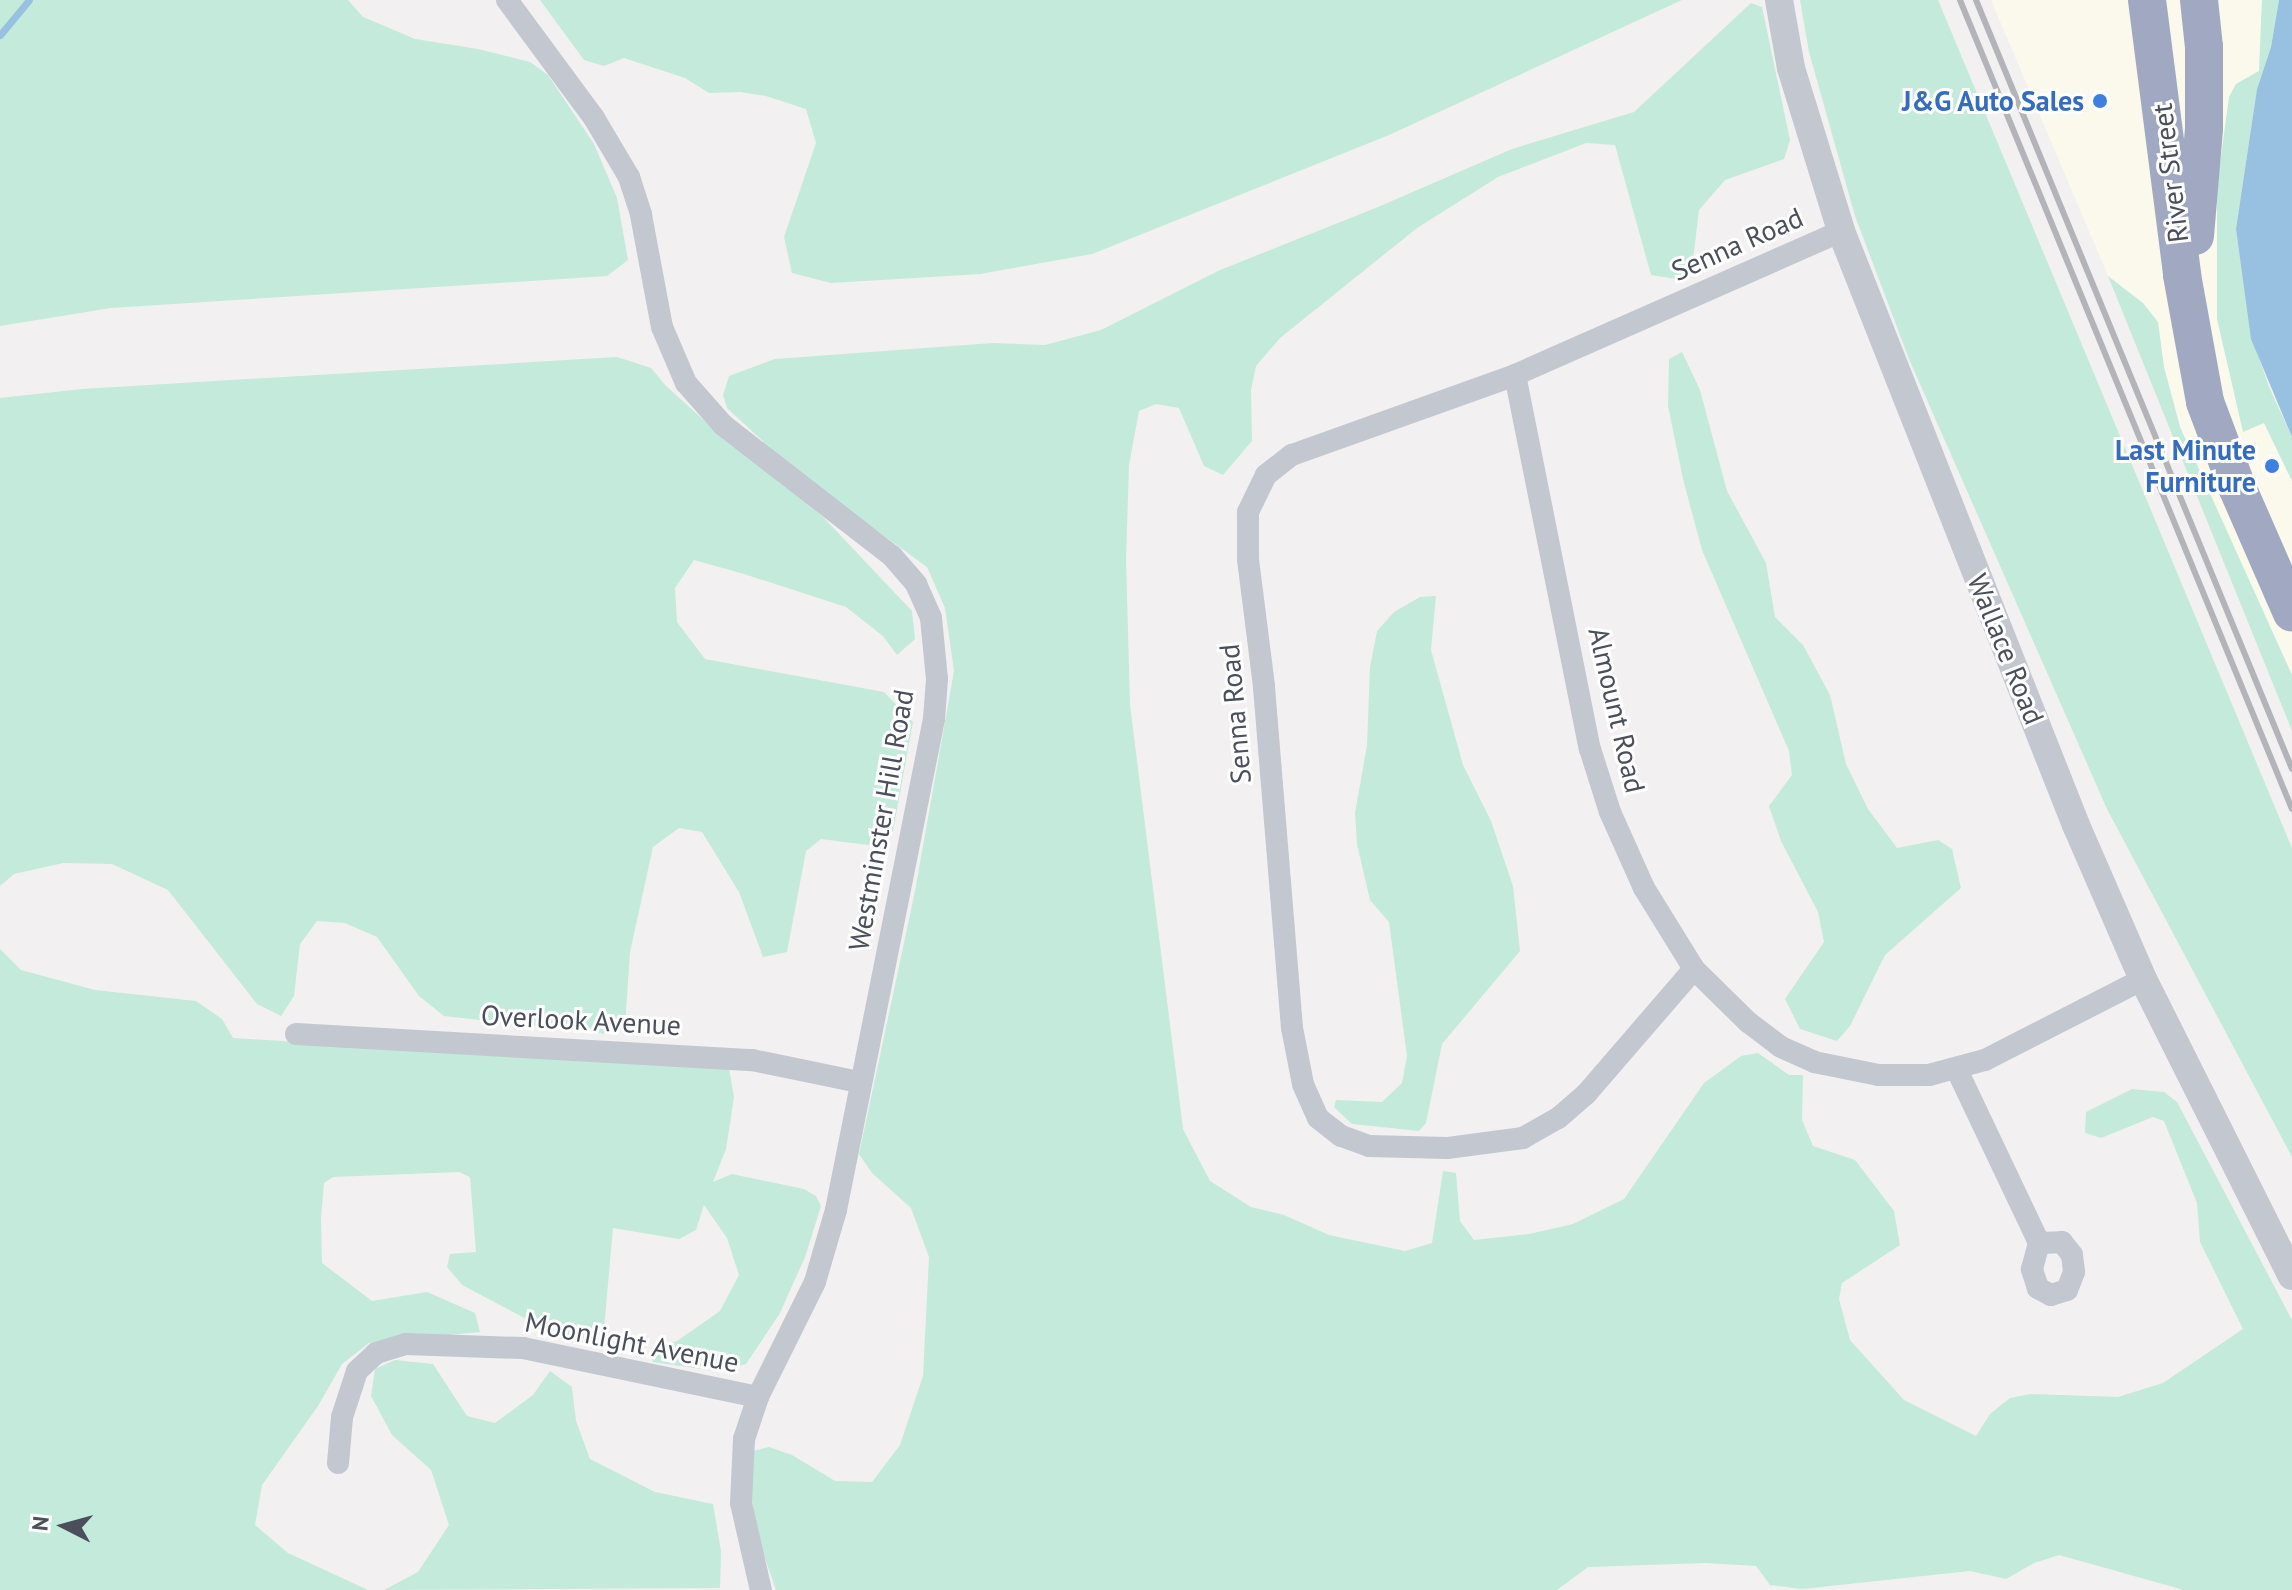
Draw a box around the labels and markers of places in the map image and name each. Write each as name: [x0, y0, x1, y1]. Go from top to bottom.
place label: J&G Auto Sales: [1901, 84, 2084, 118]
marker: J&G Auto Sales: [2091, 92, 2109, 110]
place label: Last Minute Furniture: [2115, 433, 2256, 499]
marker: Last Minute Furniture: [2263, 457, 2281, 475]

